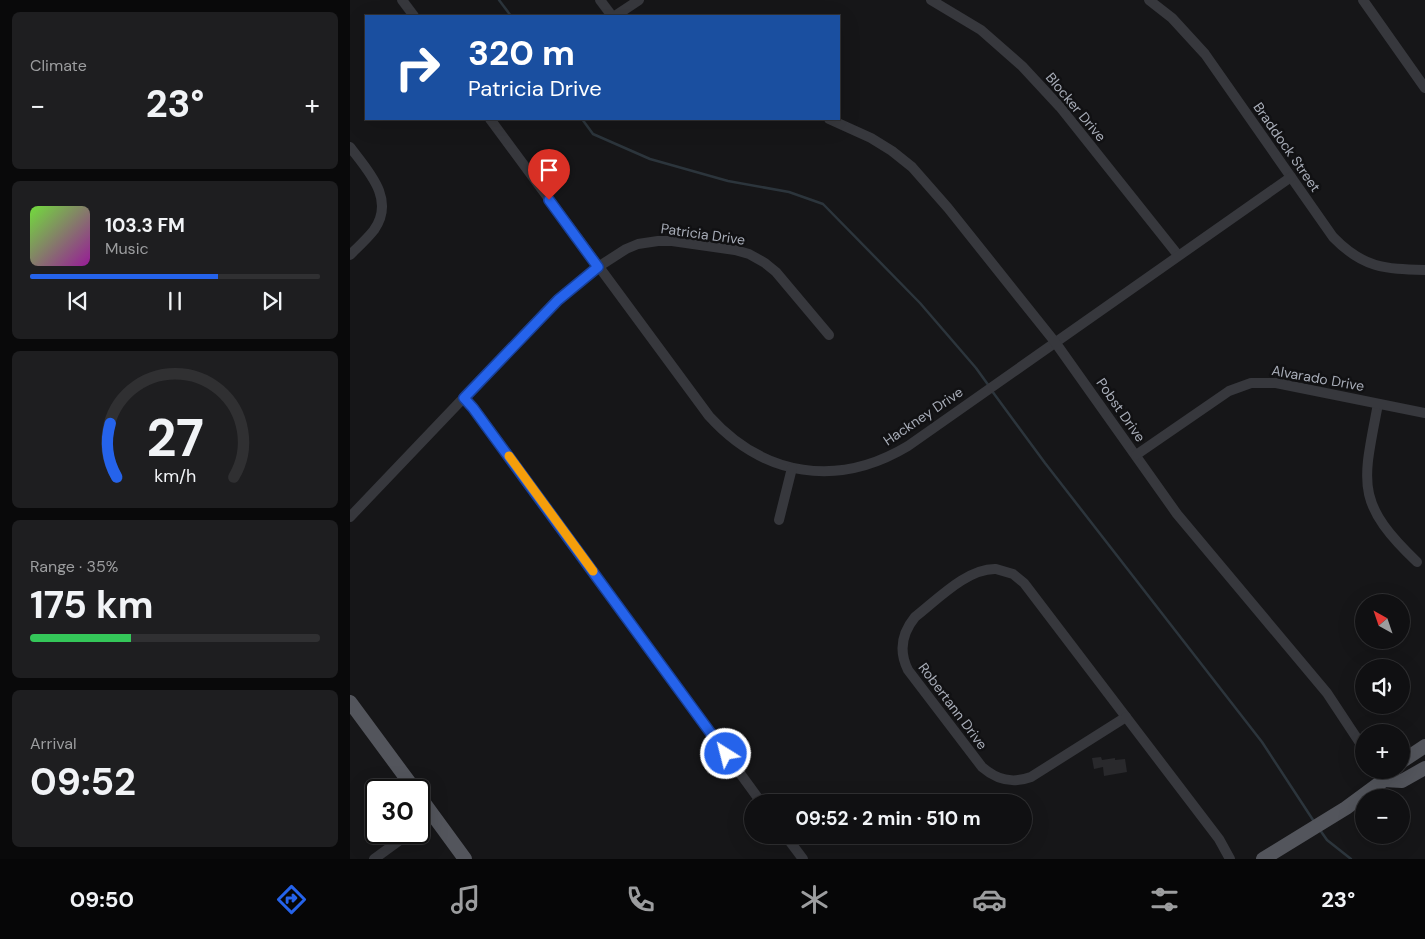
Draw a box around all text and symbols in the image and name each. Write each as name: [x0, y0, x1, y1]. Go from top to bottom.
text: 320 m: [468, 30, 575, 76]
icon: right: [385, 35, 450, 100]
text: Climate: [30, 55, 87, 76]
street label: Blocker Drive: [1042, 69, 1110, 145]
text: Patricia Drive: [468, 74, 602, 103]
text: 23°: [146, 79, 204, 129]
text: −: [30, 87, 45, 124]
text: +: [305, 87, 320, 124]
street label: Braddock Street: [1249, 99, 1325, 195]
pin: [528, 149, 570, 200]
icon: arrive: [535, 156, 563, 184]
text: 103.3 FM: [105, 213, 185, 238]
street label: Patricia Drive: [660, 219, 746, 249]
text: Music: [105, 238, 149, 259]
icon: previous: [64, 287, 92, 315]
icon: pause: [161, 287, 189, 315]
icon: next: [258, 287, 286, 315]
street label: Alvarado Drive: [1270, 361, 1366, 395]
street label: Pobst Drive: [1092, 375, 1150, 445]
street label: Hackney Drive: [880, 383, 966, 449]
text: 27: [146, 404, 204, 472]
text: km/h: [154, 464, 196, 488]
text: Range · 35%: [30, 556, 118, 577]
text: 175 km: [30, 580, 154, 630]
north arrow: [1355, 594, 1410, 649]
map controls: [1355, 594, 1410, 844]
street label: Robertann Drive: [914, 659, 992, 753]
button: sound: [1355, 659, 1410, 714]
button: +: [1355, 724, 1410, 779]
position arrow: [699, 727, 751, 779]
text: Arrival: [30, 733, 77, 754]
text: 09:52: [30, 757, 136, 807]
speed limit sign: 30: [365, 779, 430, 844]
button: −: [1355, 789, 1410, 844]
text: 09:52 · 2 min · 510 m: [795, 806, 981, 831]
icon: directions: [274, 882, 309, 917]
icon: music: [448, 882, 483, 917]
icon: phone: [623, 882, 658, 917]
icon: climate: [797, 882, 832, 917]
icon: car: [972, 882, 1007, 917]
icon: filters: [1147, 882, 1182, 917]
text: 09:50: [70, 885, 134, 914]
text: 23°: [1321, 885, 1355, 914]

